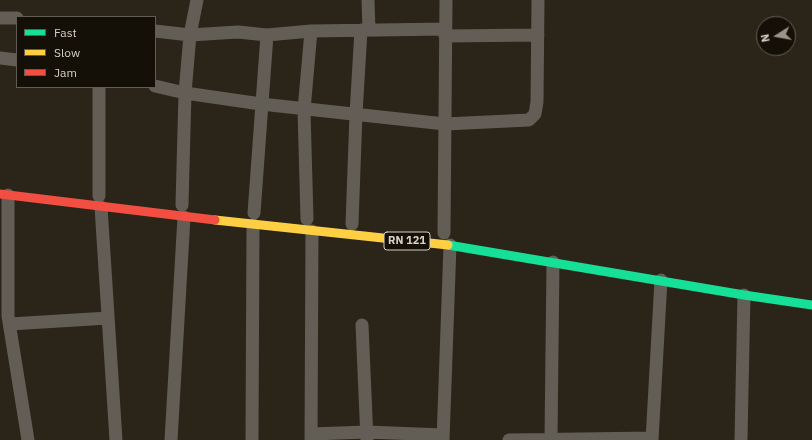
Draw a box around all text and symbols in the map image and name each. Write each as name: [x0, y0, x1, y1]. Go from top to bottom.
legend: [16, 16, 156, 88]
north arrow: [756, 16, 796, 56]
text: Fast: [54, 25, 77, 40]
text: N: [758, 33, 773, 43]
text: Slow: [54, 45, 80, 60]
text: Jam: [54, 65, 77, 80]
road number: RN 121: [384, 232, 430, 250]

